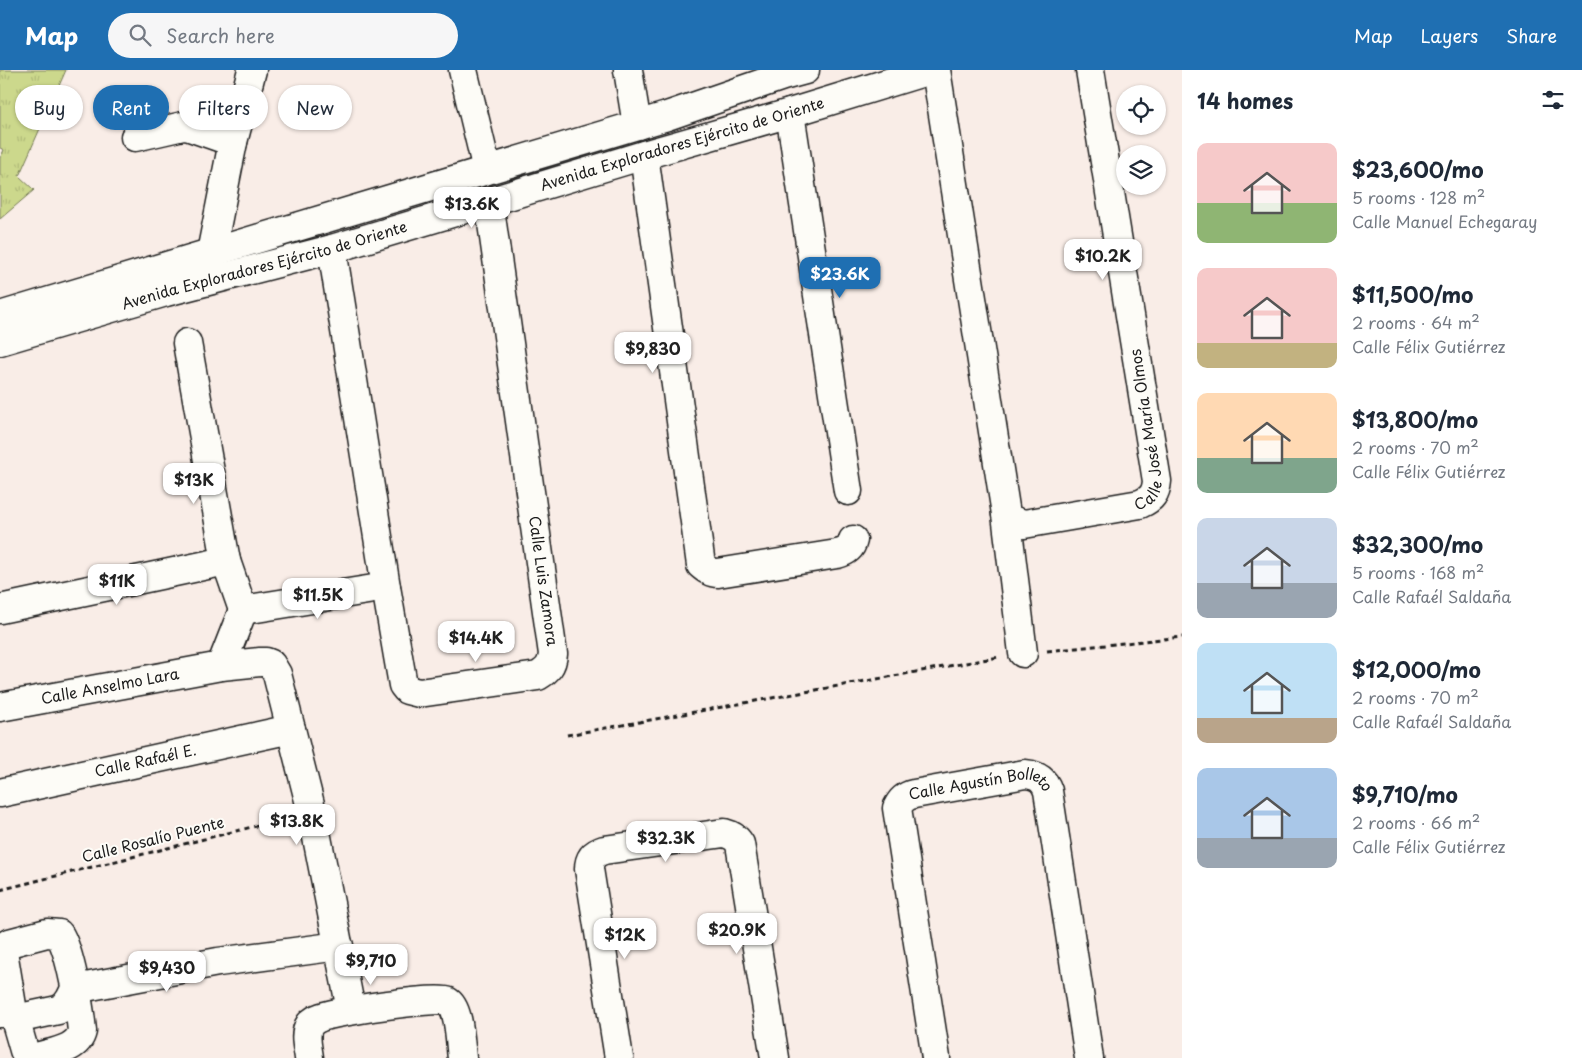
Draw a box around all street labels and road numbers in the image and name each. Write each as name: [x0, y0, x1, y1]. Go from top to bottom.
street label: Avenida Exploradores Ejército de Oriente: [537, 90, 827, 196]
street label: Avenida Exploradores Ejército de Oriente: [119, 214, 410, 314]
street label: Calle José María Olmos: [1117, 337, 1143, 509]
street label: Calle Luis Zamora: [524, 514, 565, 648]
street label: Calle Anselmo Lara: [39, 661, 181, 709]
street label: Calle Rafaél E.: [92, 737, 198, 782]
street label: Calle Agustín Bolleto: [901, 788, 1051, 808]
street label: Calle Rosalío Puente: [79, 810, 226, 867]

